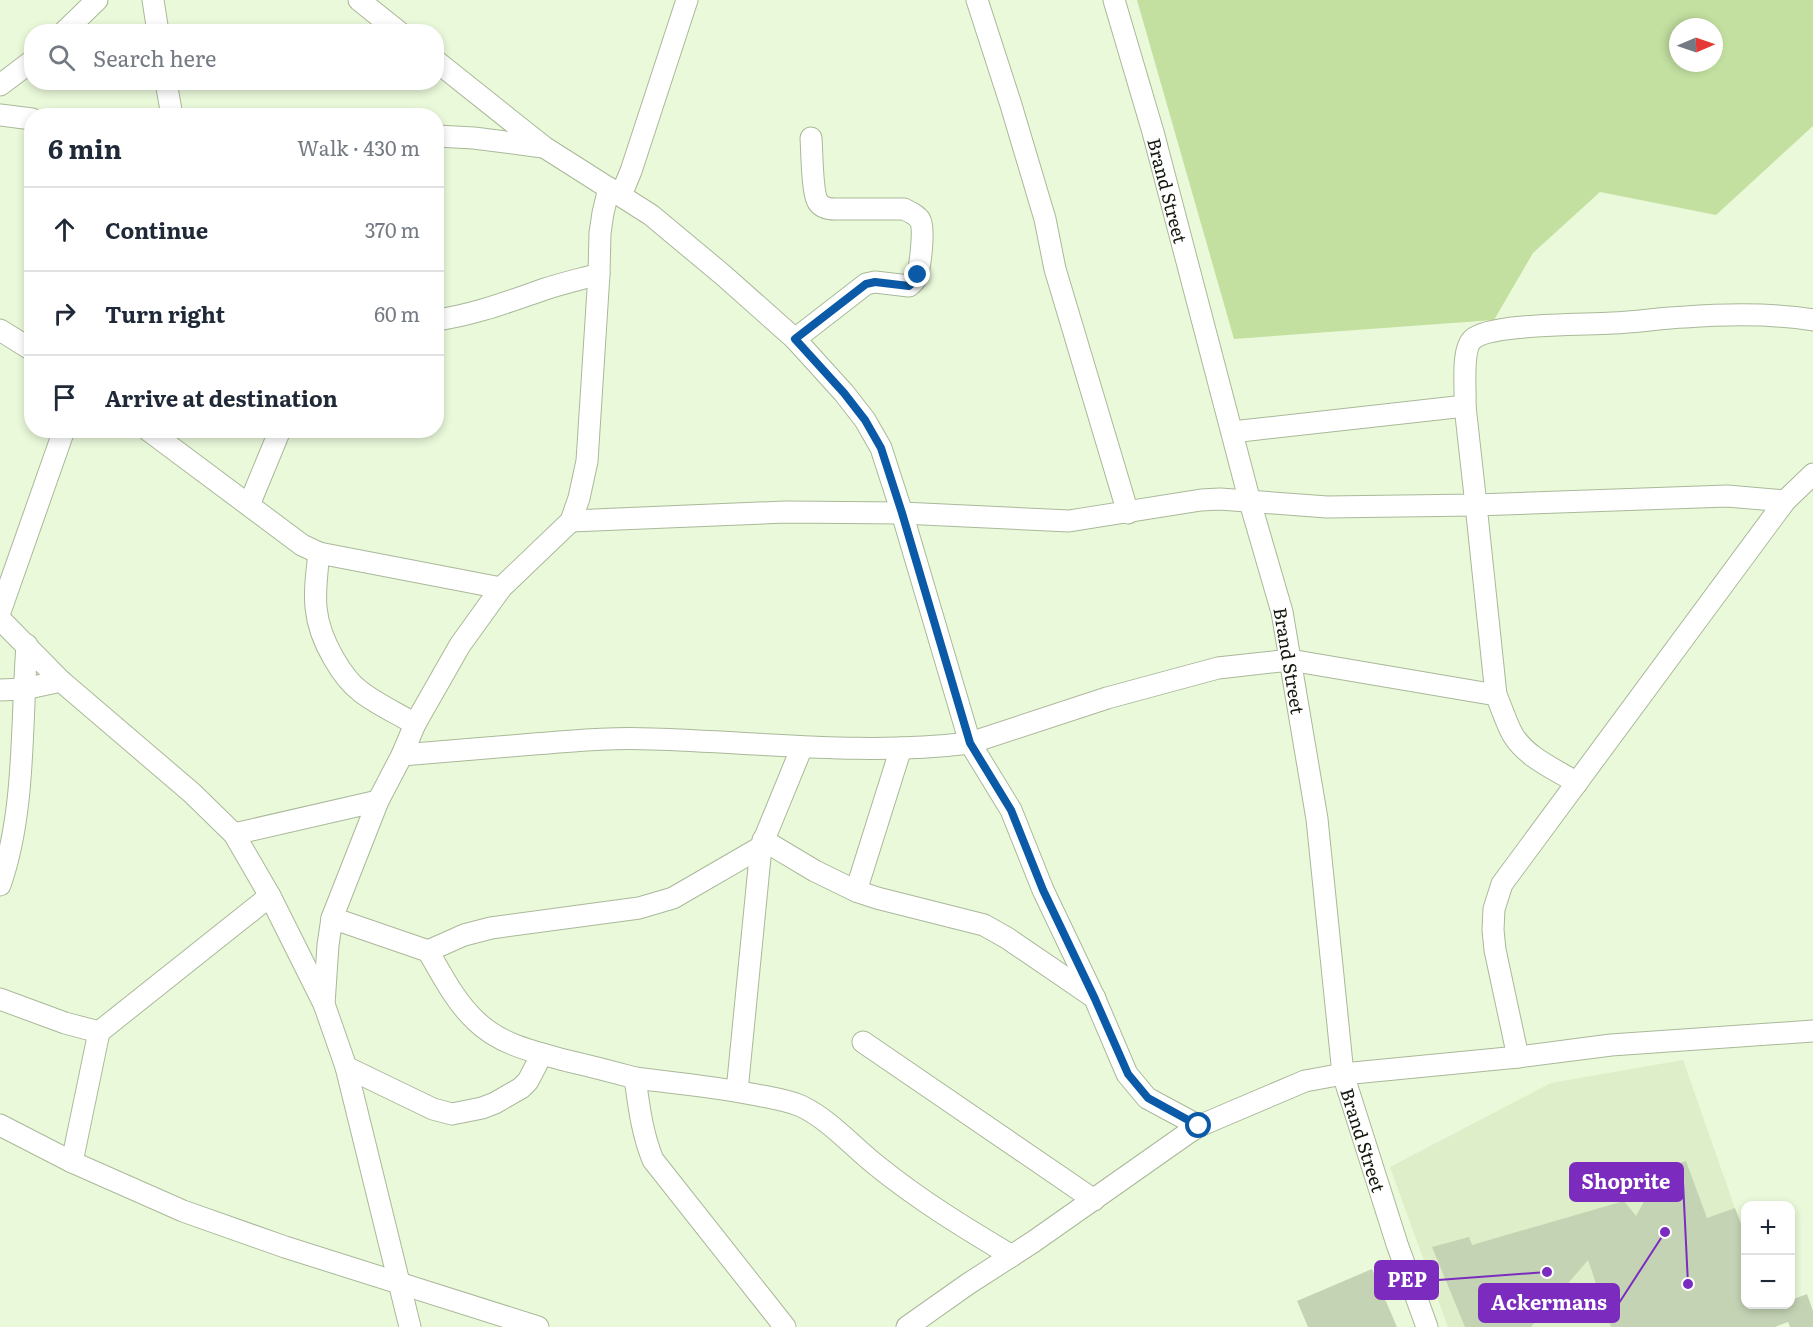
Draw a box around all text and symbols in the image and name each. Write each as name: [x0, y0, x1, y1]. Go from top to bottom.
north arrow: [1669, 18, 1723, 72]
search box: [24, 24, 444, 90]
icon: search: [45, 41, 78, 74]
text: Search here: [93, 41, 216, 74]
text: 6 min: [48, 128, 122, 167]
text: Walk · 430 m: [297, 132, 420, 162]
street label: Brand Street: [1142, 135, 1195, 247]
icon: ahead: [48, 213, 81, 246]
text: Continue: [105, 213, 208, 246]
text: 370 m: [365, 214, 420, 244]
route end: [904, 261, 930, 287]
icon: right: [48, 297, 81, 330]
text: Turn right: [105, 297, 225, 330]
text: 60 m: [374, 298, 420, 328]
icon: arrive: [48, 381, 81, 414]
text: Arrive at destination: [105, 381, 338, 414]
street label: Brand Street: [1268, 605, 1313, 717]
street label: Brand Street: [1335, 1084, 1393, 1196]
route start: [1185, 1112, 1211, 1138]
callout: Shoprite: [1570, 1163, 1683, 1201]
text: Shoprite: [1582, 1165, 1670, 1195]
map controls: [1741, 1201, 1795, 1309]
button: +: [1741, 1201, 1795, 1255]
button: −: [1741, 1255, 1795, 1309]
callout: PEP: [1375, 1261, 1438, 1299]
text: PEP: [1387, 1263, 1427, 1293]
callout: Ackermans: [1479, 1284, 1619, 1322]
text: Ackermans: [1491, 1286, 1607, 1316]

